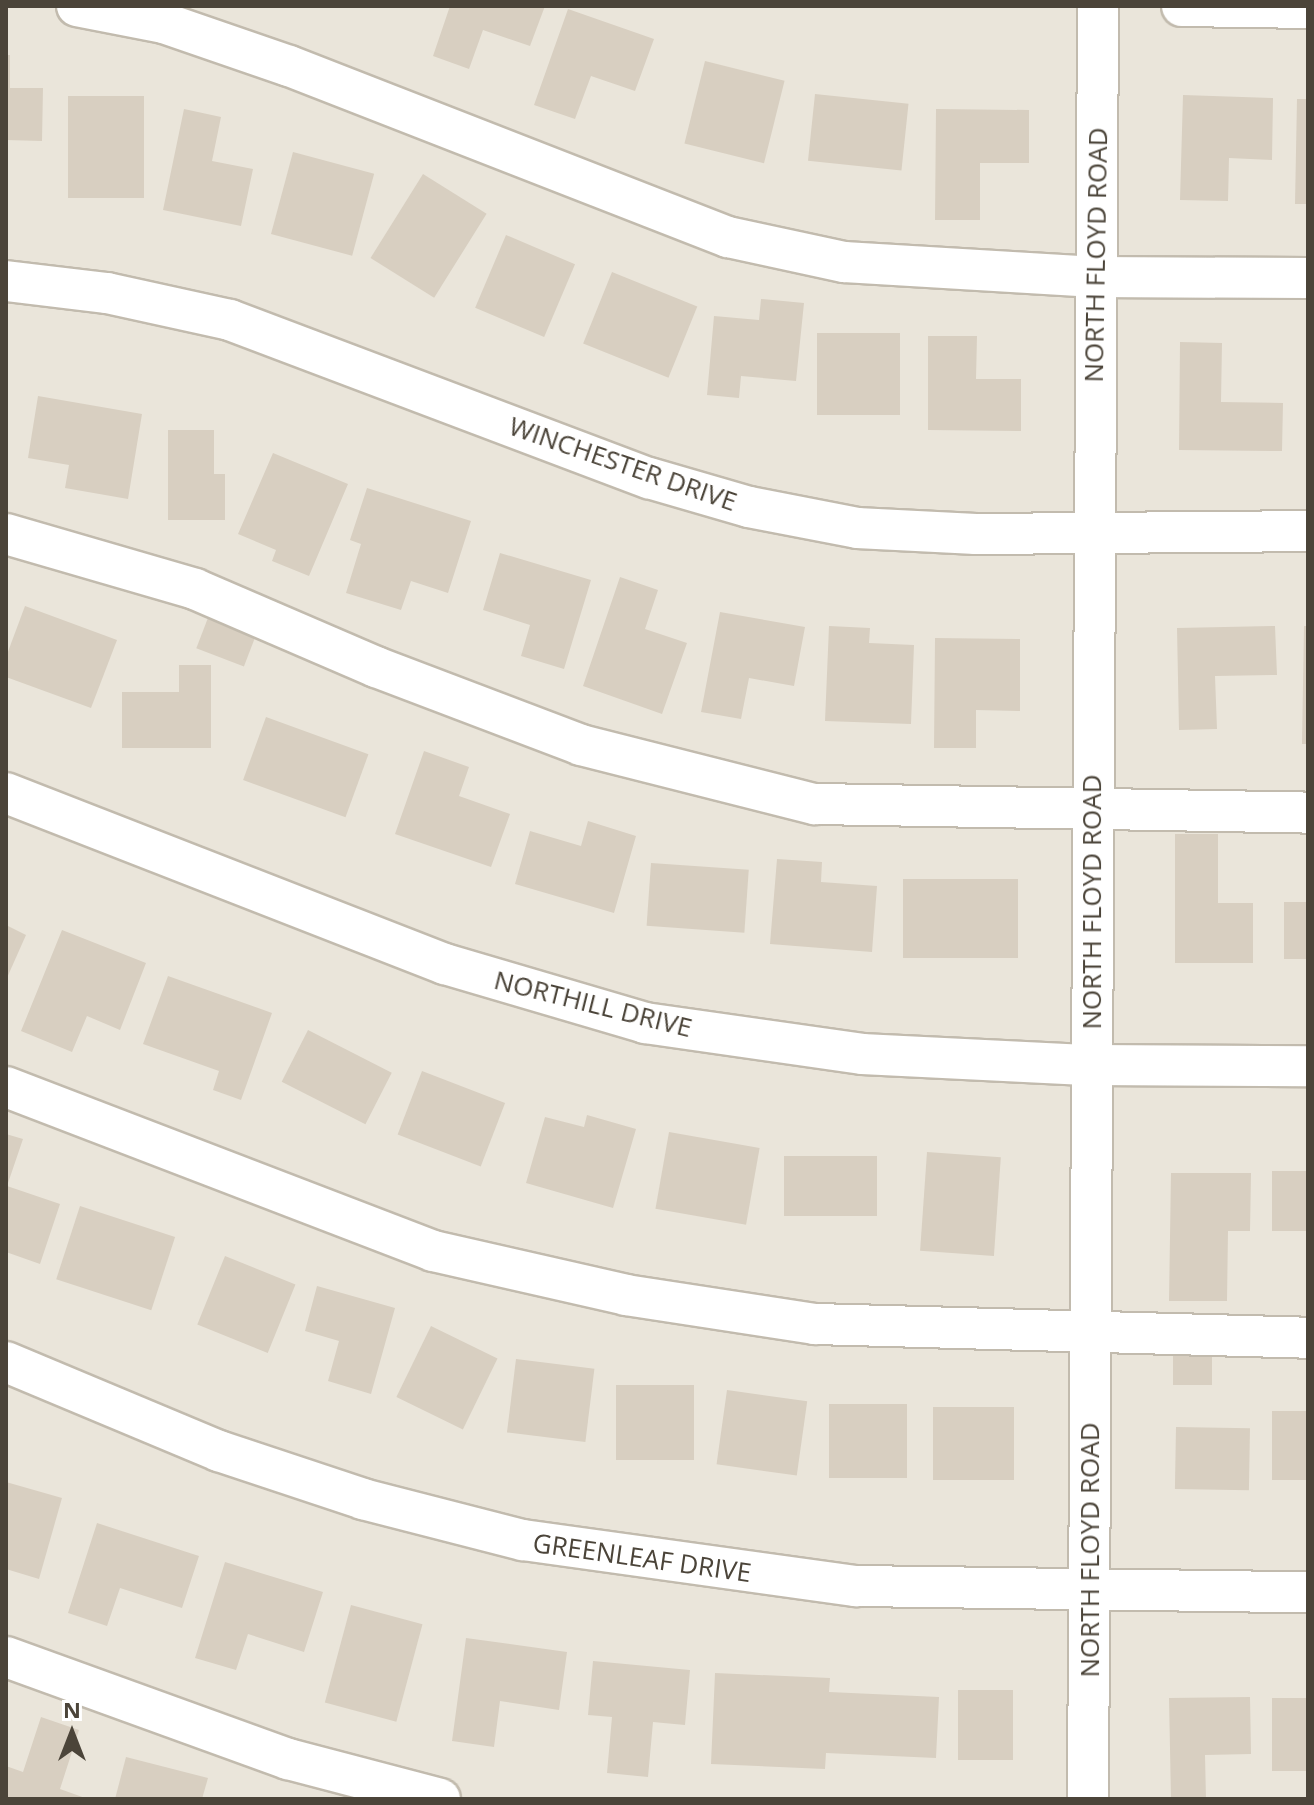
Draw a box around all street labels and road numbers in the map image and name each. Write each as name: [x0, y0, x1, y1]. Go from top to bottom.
street label: NORTH FLOYD ROAD: [1078, 127, 1114, 383]
street label: WINCHESTER DRIVE: [505, 410, 741, 518]
street label: NORTH FLOYD ROAD: [1076, 774, 1108, 1030]
street label: NORTHILL DRIVE: [491, 964, 695, 1044]
street label: NORTH FLOYD ROAD: [1074, 1422, 1106, 1678]
street label: GREENLEAF DRIVE: [531, 1527, 753, 1589]

